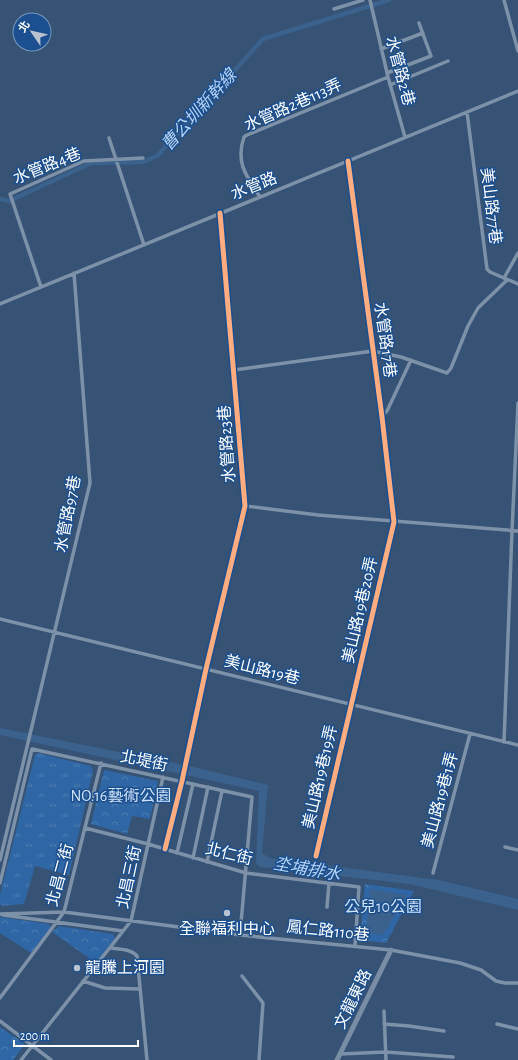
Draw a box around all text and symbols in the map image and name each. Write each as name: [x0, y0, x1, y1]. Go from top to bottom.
north arrow: [12, 12, 52, 52]
text: 北: [16, 19, 32, 34]
street label: 水管路2巷: [383, 34, 418, 107]
water label: 曹公圳新幹線: [158, 64, 241, 154]
street label: 水管路2巷113弄: [241, 75, 344, 134]
street label: 水管路4巷: [10, 144, 83, 187]
street label: 美山路77巷: [478, 167, 505, 245]
street label: 水管路: [228, 169, 279, 202]
street label: 水管路17巷: [372, 301, 399, 379]
street label: 水管路23巷: [215, 405, 238, 483]
street label: 水管路97巷: [52, 474, 83, 554]
street label: 美山路19巷20弄: [339, 555, 380, 665]
street label: 美山路19巷: [223, 652, 302, 687]
street label: 美山路19巷19弄: [299, 723, 340, 830]
street label: 北堤街: [119, 747, 169, 774]
street label: 美山路19巷1弄: [419, 750, 460, 850]
park label: NO.16藝術公園: [71, 787, 171, 804]
street label: 北仁街: [204, 839, 254, 868]
street label: 北昌二街: [43, 842, 76, 908]
street label: 北昌三街: [114, 844, 143, 910]
water label: 坔埔排水: [272, 854, 343, 883]
park label: 公兒10公園: [344, 898, 422, 915]
marker: 全聯福利中心: [222, 908, 232, 918]
street label: 鳳仁路110巷: [286, 918, 370, 943]
place label: 全聯福利中心: [179, 920, 275, 937]
place label: 龍騰上河園: [85, 959, 165, 976]
marker: 龍騰上河園: [72, 963, 82, 973]
street label: 文龍東路: [331, 966, 374, 1031]
scale bar: [14, 1022, 138, 1048]
text: 200 m: [20, 1030, 50, 1042]

